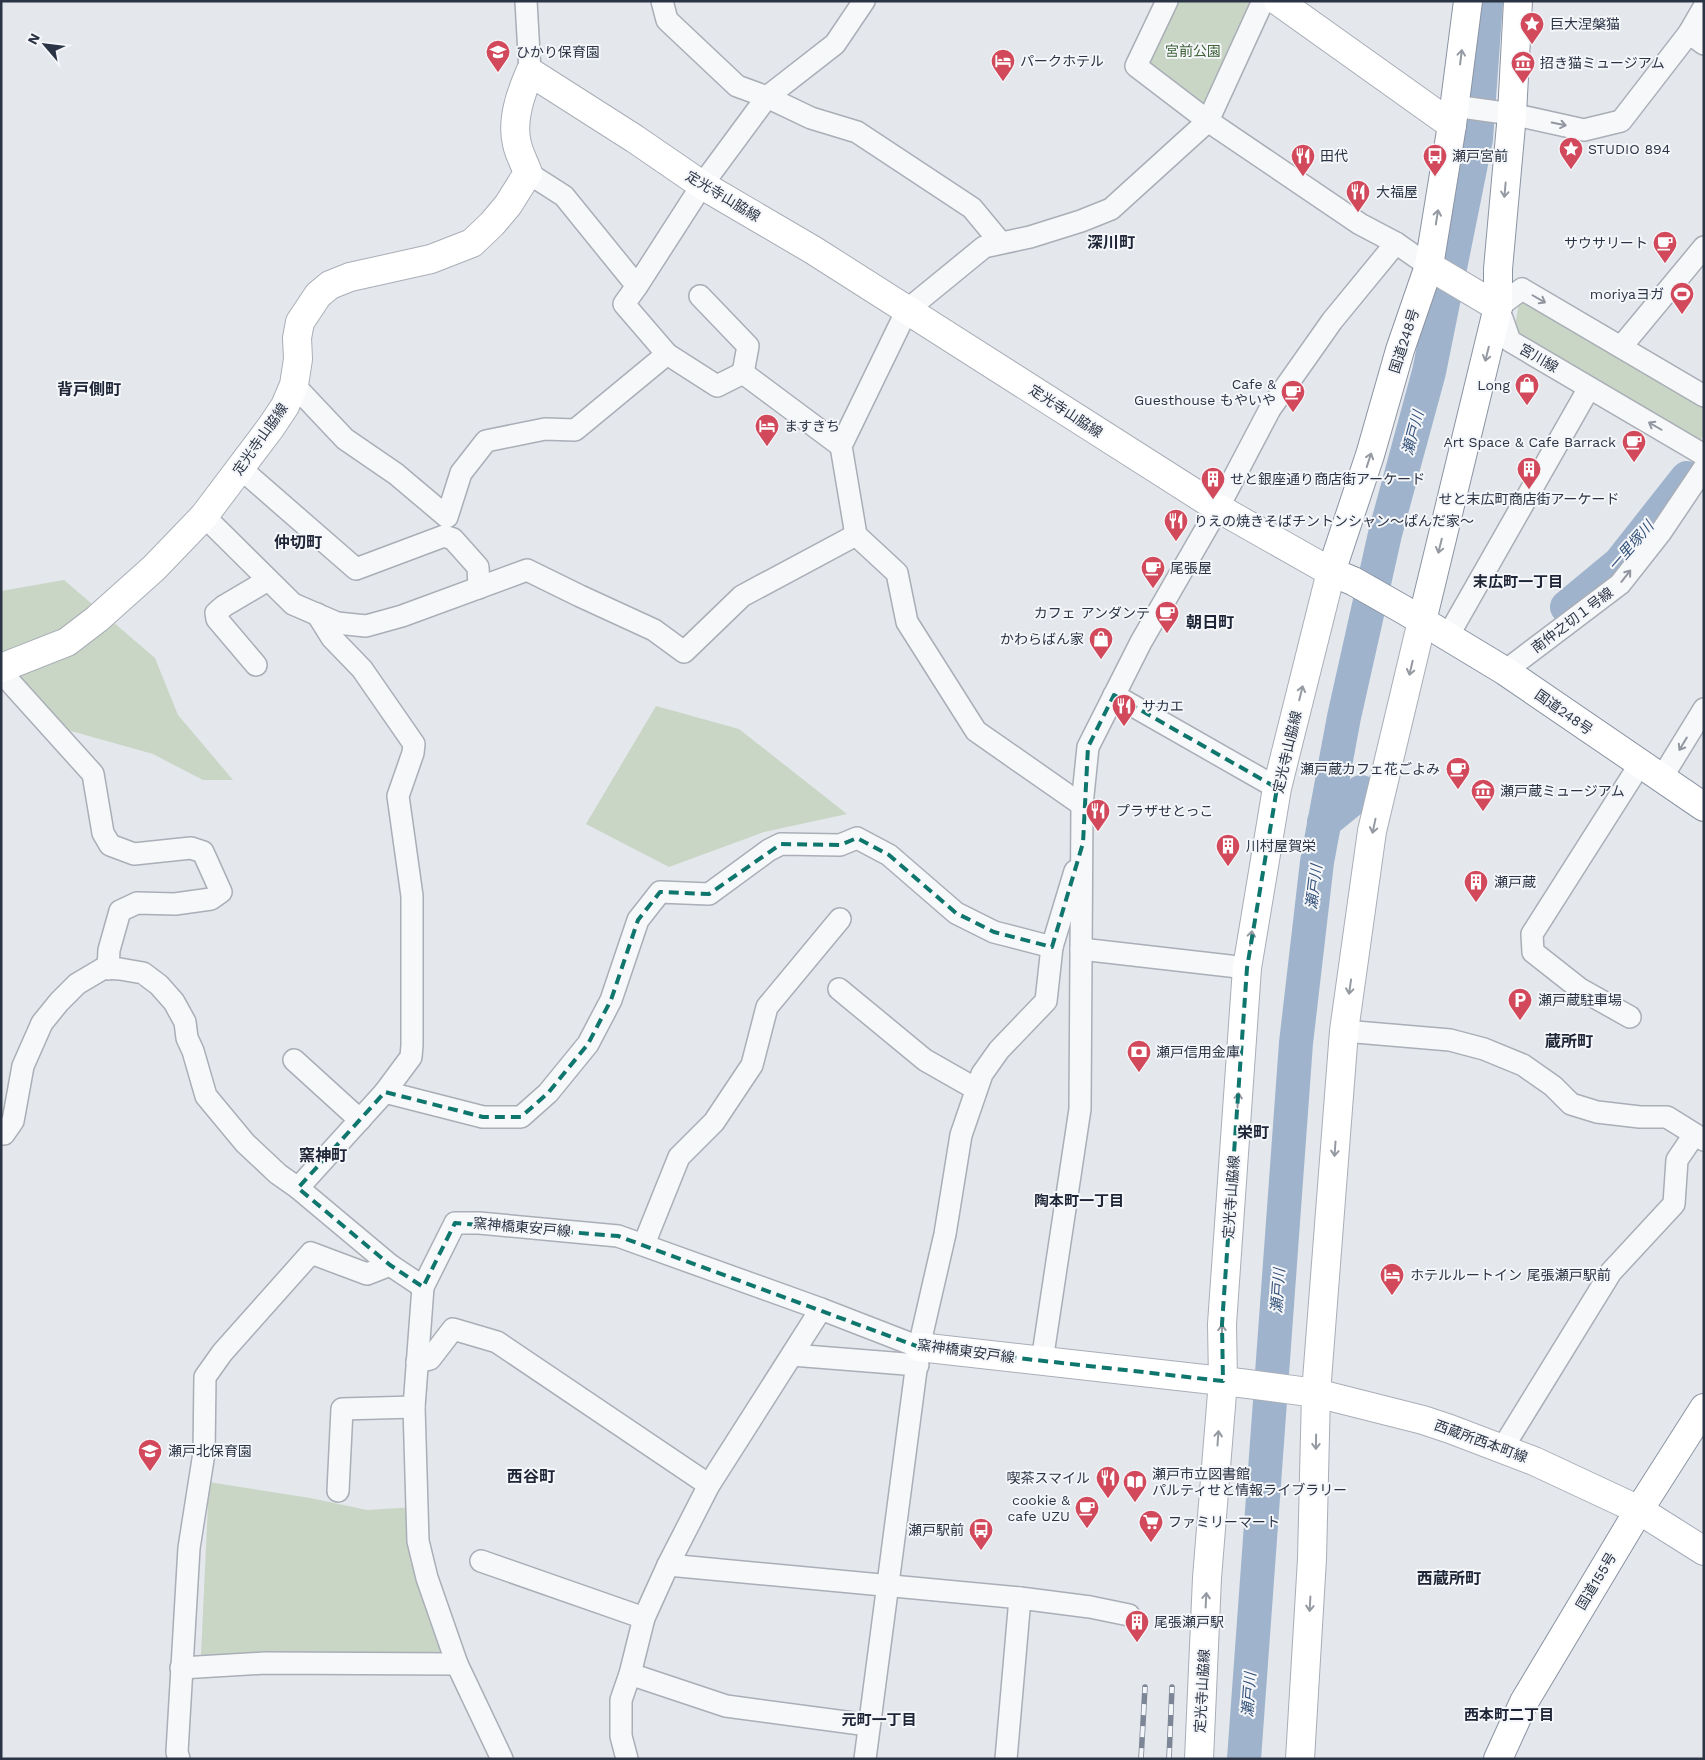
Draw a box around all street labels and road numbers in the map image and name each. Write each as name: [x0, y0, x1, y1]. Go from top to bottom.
street label: 定光寺山脇線: [683, 168, 763, 224]
street label: 国道248号: [1386, 307, 1422, 375]
street label: 宮川線: [1517, 341, 1561, 375]
street label: 定光寺山脇線: [1026, 381, 1106, 441]
street label: 定光寺山脇線: [229, 400, 291, 478]
street label: 南仲之切１号線: [1528, 584, 1616, 656]
street label: 国道248号: [1532, 686, 1596, 738]
street label: 定光寺山脇線: [1270, 709, 1304, 795]
street label: 定光寺山脇線: [1220, 1155, 1242, 1239]
street label: 窯神橋東安戸線: [472, 1215, 572, 1239]
street label: 窯神橋東安戸線: [916, 1336, 1016, 1366]
street label: 西蔵所西本町線: [1432, 1417, 1530, 1465]
street label: 国道155号: [1573, 1550, 1619, 1612]
street label: 定光寺山脇線: [1192, 1649, 1212, 1733]

